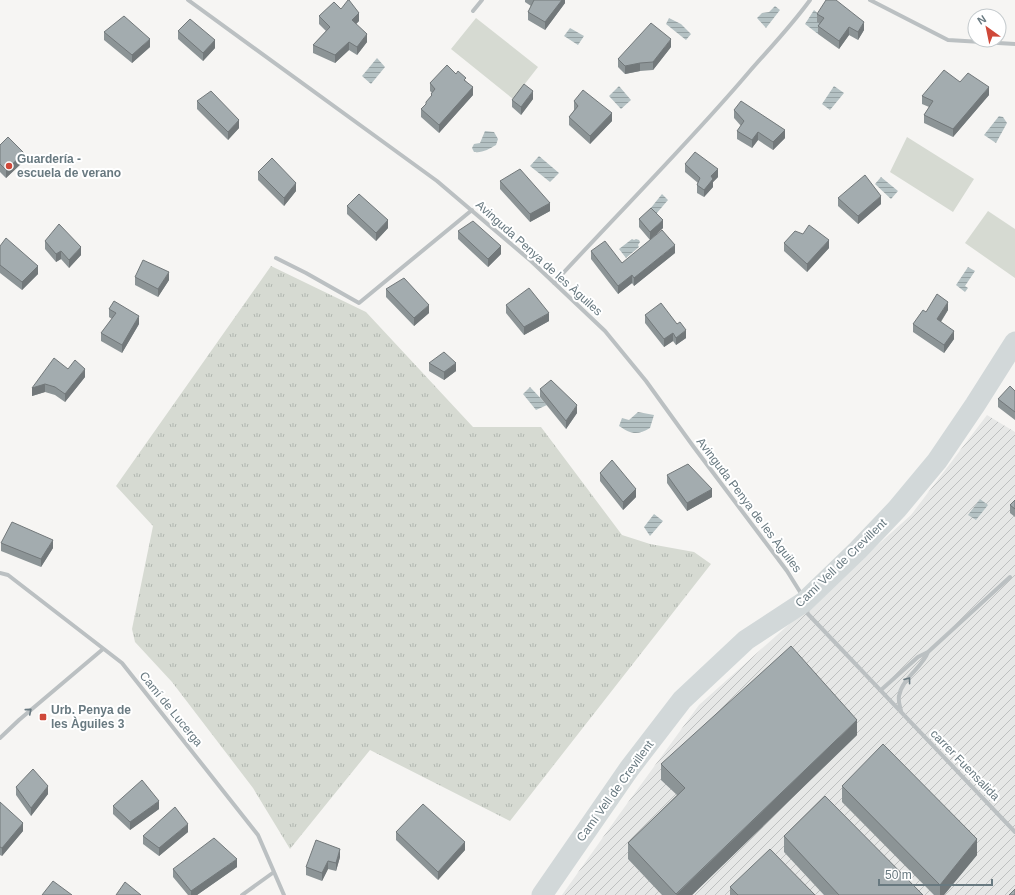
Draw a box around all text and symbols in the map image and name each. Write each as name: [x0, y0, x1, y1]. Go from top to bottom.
north arrow: [967, 8, 1007, 48]
text: N: [975, 12, 988, 27]
place label: Guardería - escuela de verano: [17, 152, 121, 180]
marker: Guardería - escuela de verano: [4, 161, 14, 171]
street label: Avinguda Penya de les Àguiles: [473, 197, 606, 318]
street label: Avinguda Penya de les Àguiles: [694, 434, 805, 575]
street label: Camí Vell de Crevillent: [792, 515, 890, 610]
street label: Camí de Lucerga: [137, 669, 206, 749]
one-way arrow: [903, 677, 910, 684]
place label: Urb. Penya de les Àguiles 3: [51, 703, 131, 731]
one-way arrow: [24, 709, 32, 716]
marker: Urb. Penya de les Àguiles 3: [38, 712, 48, 722]
street label: carrer Fuensalida: [928, 727, 1003, 804]
street label: Camí Vell de Crevillent: [574, 737, 657, 844]
scale bar: [879, 861, 992, 887]
text: 50 m: [885, 868, 912, 882]

